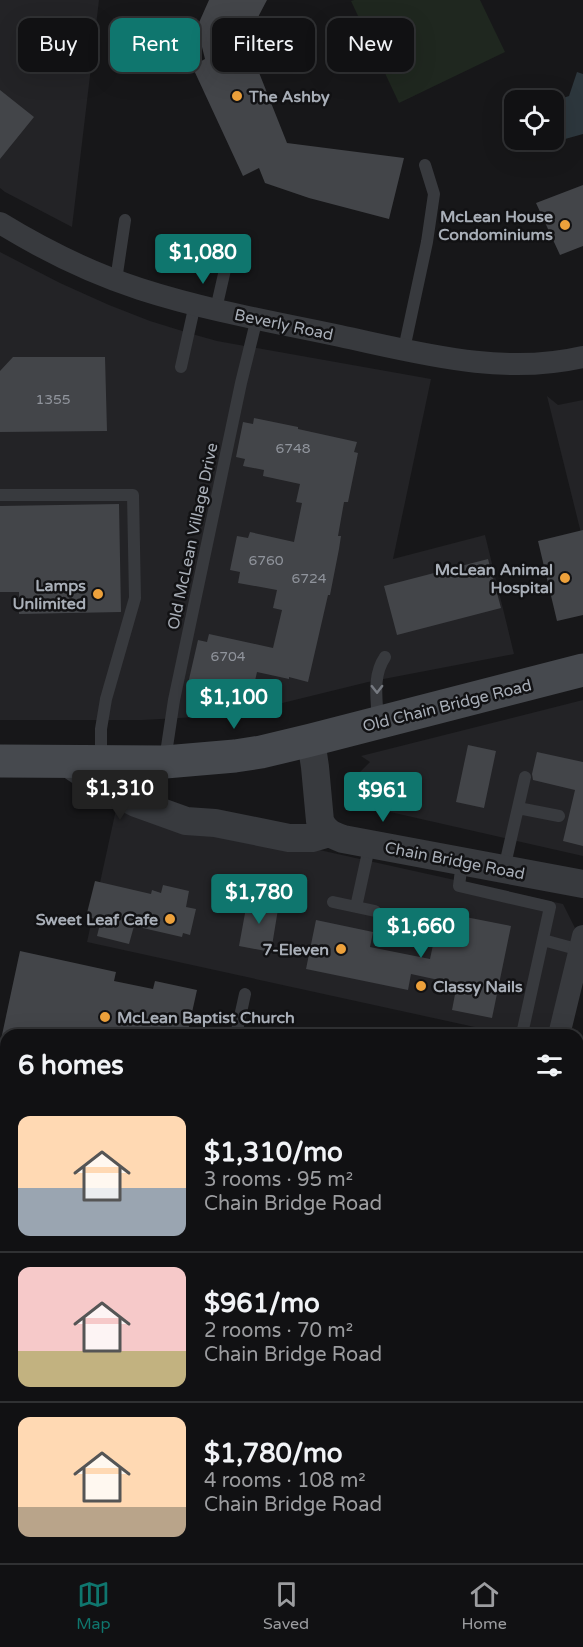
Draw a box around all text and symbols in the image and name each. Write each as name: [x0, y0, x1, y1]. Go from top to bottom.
chip: Buy: [18, 18, 98, 72]
chip: Rent: [110, 18, 200, 72]
chip: Filters: [212, 18, 315, 72]
chip: New: [327, 18, 414, 72]
place label: The Ashby: [248, 87, 330, 107]
marker: The Ashby: [230, 89, 244, 103]
map controls: [504, 90, 564, 150]
button: locate: [504, 90, 564, 150]
place label: McLean House Condominiums: [438, 207, 553, 245]
marker: McLean House Condominiums: [558, 218, 572, 232]
pin: $1,080: [154, 234, 252, 285]
text: $1,080: [169, 241, 237, 265]
street label: Beverly Road: [233, 305, 335, 345]
house number: 1355: [35, 391, 71, 408]
house number: 6748: [275, 440, 311, 457]
street label: Old McLean Village Drive: [163, 441, 223, 632]
house number: 6760: [248, 552, 284, 569]
place label: McLean Animal Hospital: [435, 560, 553, 598]
house number: 6724: [291, 570, 327, 587]
marker: McLean Animal Hospital: [558, 571, 572, 585]
place label: Lamps Unlimited: [13, 576, 86, 614]
marker: Lamps Unlimited: [91, 587, 105, 601]
house number: 6704: [210, 648, 246, 665]
street label: Old Chain Bridge Road: [361, 675, 534, 737]
pin: $1,100: [185, 679, 283, 730]
one-way arrow: [370, 684, 383, 693]
text: $1,100: [200, 686, 268, 710]
pin: $1,310: [71, 770, 169, 821]
pin: $961: [347, 772, 419, 823]
text: $1,310: [86, 777, 154, 801]
text: $961: [358, 779, 408, 803]
street label: Chain Bridge Road: [383, 838, 527, 884]
pin: $1,780: [210, 874, 308, 925]
text: $1,780: [225, 881, 293, 905]
pin: $1,660: [372, 908, 470, 959]
place label: Sweet Leaf Cafe: [36, 910, 158, 930]
marker: Sweet Leaf Cafe: [163, 912, 177, 926]
text: $1,660: [387, 915, 455, 939]
place label: 7-Eleven: [262, 940, 329, 960]
marker: 7-Eleven: [334, 942, 348, 956]
place label: Classy Nails: [433, 977, 523, 997]
marker: Classy Nails: [414, 979, 428, 993]
place label: McLean Baptist Church: [117, 1008, 295, 1028]
marker: McLean Baptist Church: [98, 1010, 112, 1024]
icon: filters: [533, 1049, 566, 1082]
text: 6 homes: [18, 1050, 124, 1081]
text: $1,310/mo: [204, 1137, 343, 1168]
icon: home: [66, 1140, 138, 1212]
text: 3 rooms · 95 m²: [204, 1168, 353, 1192]
text: Chain Bridge Road: [204, 1192, 382, 1216]
text: $961/mo: [204, 1288, 320, 1319]
icon: home: [66, 1291, 138, 1363]
text: 2 rooms · 70 m²: [204, 1319, 353, 1343]
text: Chain Bridge Road: [204, 1343, 382, 1367]
text: $1,780/mo: [204, 1438, 343, 1469]
icon: home: [66, 1441, 138, 1513]
text: 4 rooms · 108 m²: [204, 1469, 366, 1493]
text: Chain Bridge Road: [204, 1493, 382, 1517]
tab: Map: [76, 1578, 111, 1634]
tab: Saved: [263, 1578, 309, 1634]
tab: Home: [462, 1578, 507, 1634]

